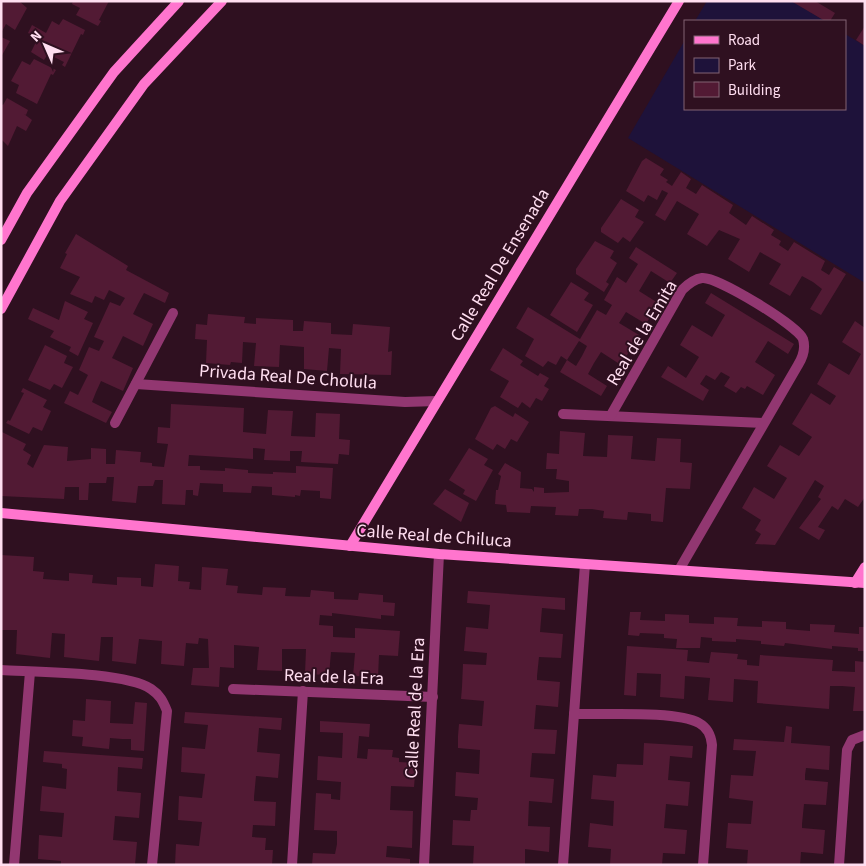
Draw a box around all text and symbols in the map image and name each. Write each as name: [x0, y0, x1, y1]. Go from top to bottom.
north arrow: [20, 20, 70, 70]
legend: [684, 20, 846, 110]
text: N: [26, 26, 47, 47]
text: Road: [728, 30, 760, 51]
text: Park: [728, 55, 757, 76]
text: Building: [728, 80, 781, 101]
street label: Calle Real De Ensenada: [444, 184, 556, 346]
street label: Real de la Emita: [601, 275, 683, 391]
street label: Privada Real De Cholula: [198, 358, 378, 396]
street label: Calle Real de Chiluca: [356, 518, 512, 554]
street label: Calle Real de la Era: [399, 637, 431, 779]
street label: Real de la Era: [284, 663, 384, 691]

